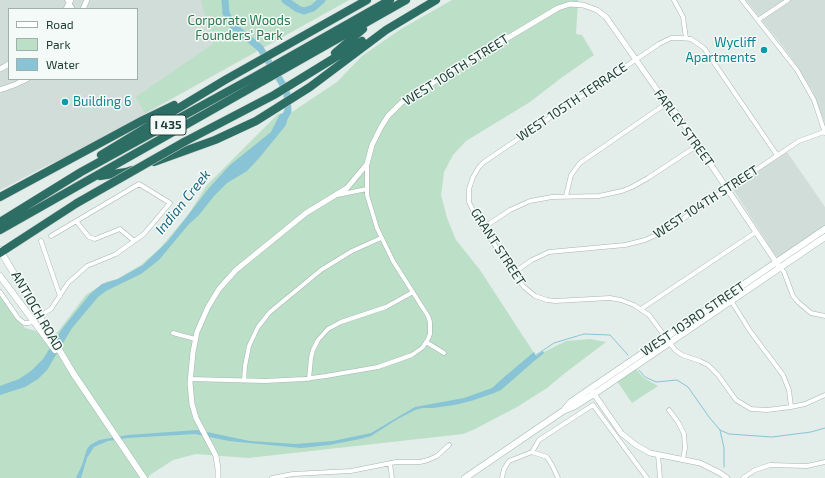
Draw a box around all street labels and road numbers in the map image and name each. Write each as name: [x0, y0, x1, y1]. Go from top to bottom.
street label: WEST 106TH STREET: [400, 31, 512, 109]
street label: WEST 105TH TERRACE: [514, 59, 630, 145]
street label: FARLEY STREET: [651, 86, 717, 170]
road number: I 435: [150, 115, 186, 135]
street label: WEST 104TH STREET: [650, 162, 762, 242]
street label: GRANT STREET: [467, 205, 529, 289]
street label: ANTIOCH ROAD: [8, 268, 66, 354]
street label: WEST 103RD STREET: [638, 278, 748, 360]

